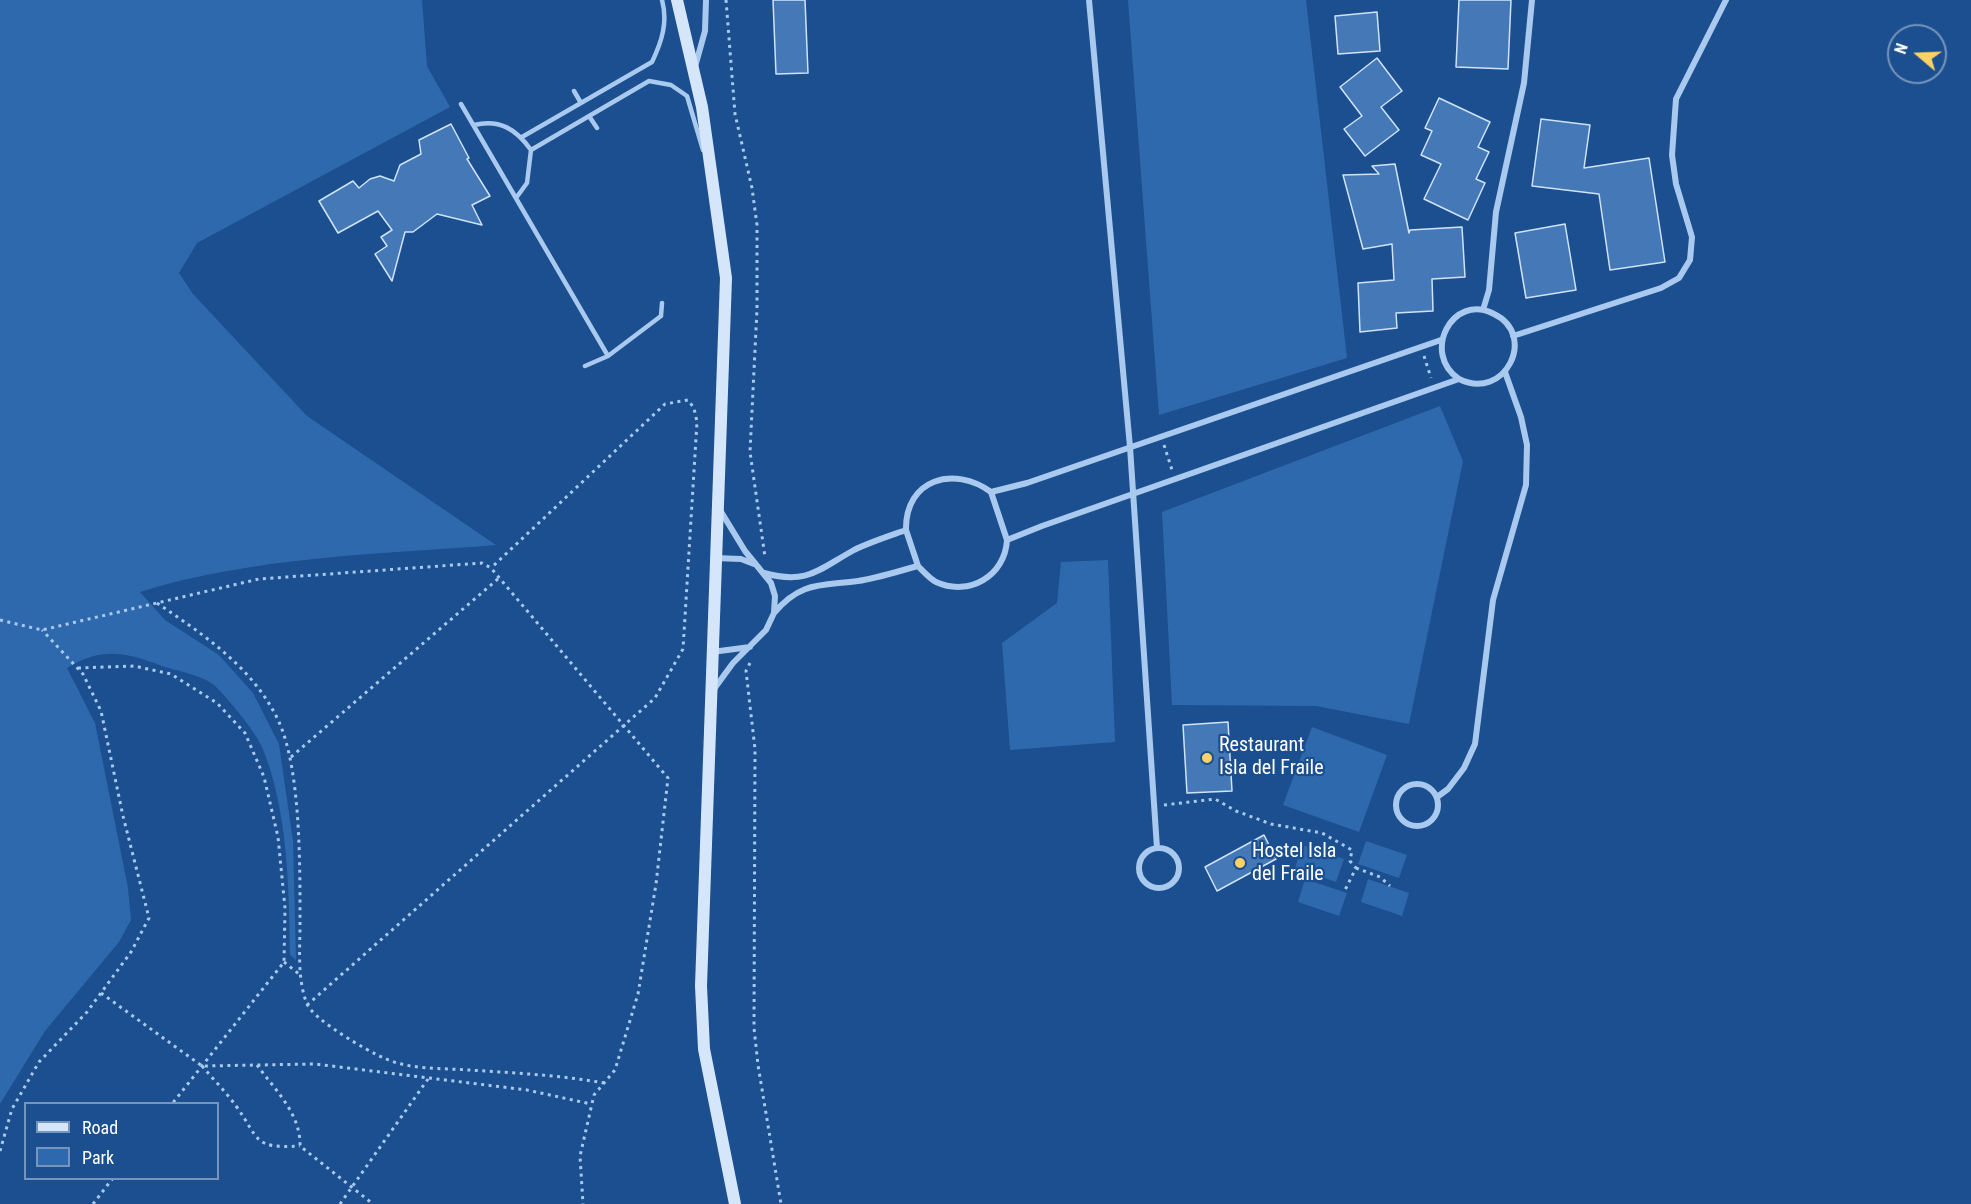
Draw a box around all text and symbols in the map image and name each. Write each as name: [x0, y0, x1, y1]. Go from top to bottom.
north arrow: [1887, 24, 1947, 84]
text: N: [1891, 41, 1912, 56]
place label: Restaurant Isla del Fraile: [1219, 734, 1324, 781]
marker: Restaurant Isla del Fraile: [1200, 751, 1214, 765]
place label: Hostel Isla del Fraile: [1252, 840, 1336, 887]
marker: Hostel Isla del Fraile: [1233, 856, 1247, 870]
legend: [24, 1102, 219, 1180]
text: Road: [82, 1117, 118, 1138]
text: Park: [82, 1147, 114, 1168]

